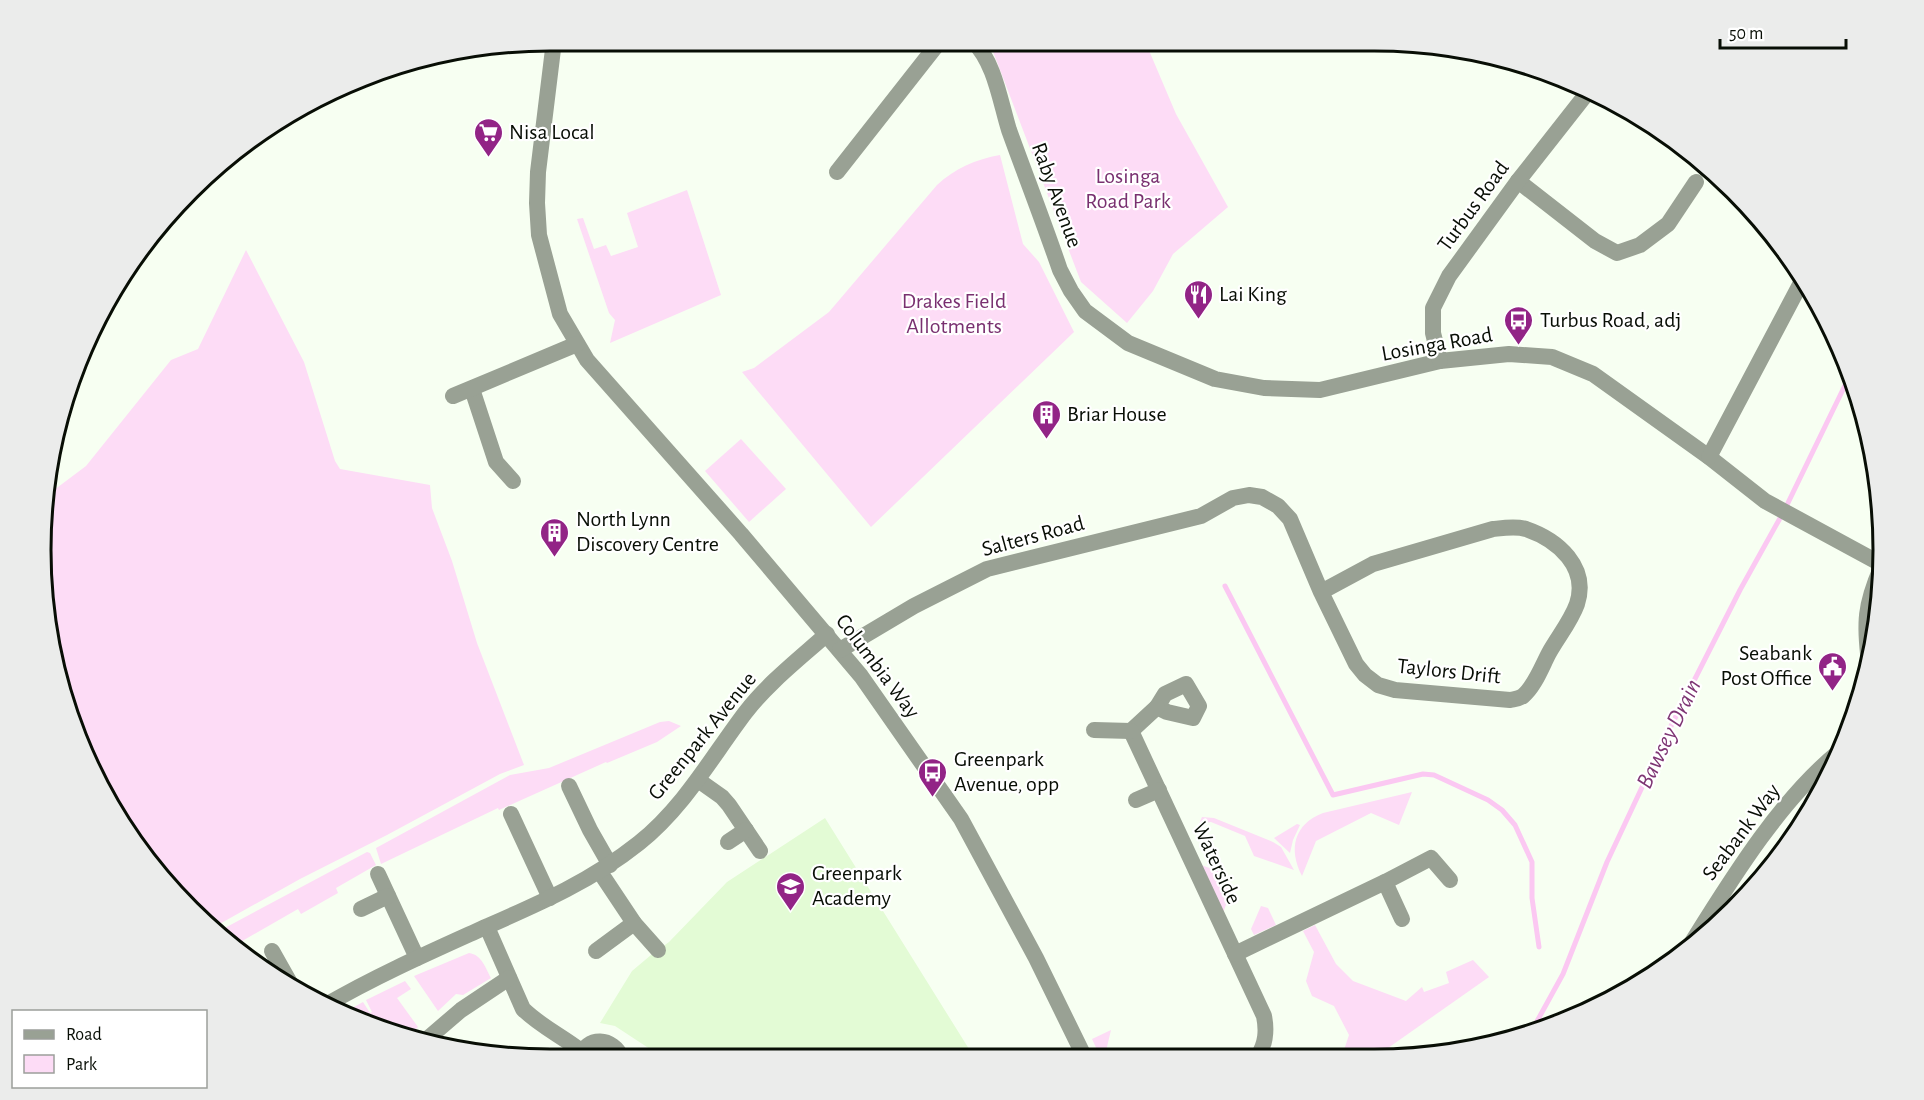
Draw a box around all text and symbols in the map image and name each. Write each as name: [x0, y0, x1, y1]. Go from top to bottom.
scale bar: [1720, 12, 1846, 50]
text: 50 m: [1729, 25, 1763, 43]
supermarket icon: Nisa Local: [472, 116, 504, 158]
place label: Nisa Local: [509, 121, 595, 143]
street label: Raby Avenue: [1028, 140, 1086, 250]
street label: Turbus Road: [1433, 157, 1513, 255]
park label: Losinga Road Park: [1085, 165, 1171, 212]
restaurant icon: Lai King: [1182, 278, 1214, 320]
place label: Lai King: [1219, 283, 1287, 305]
park label: Drakes Field Allotments: [902, 290, 1006, 337]
bus stop icon: Turbus Road, adj: [1503, 304, 1535, 346]
place label: Turbus Road, adj: [1540, 309, 1681, 331]
street label: Losinga Road: [1380, 323, 1494, 365]
building icon: Briar House: [1030, 398, 1062, 440]
place label: Briar House: [1067, 403, 1167, 425]
place label: North Lynn Discovery Centre: [576, 508, 719, 555]
street label: Salters Road: [979, 512, 1087, 560]
building icon: North Lynn Discovery Centre: [539, 516, 571, 558]
street label: Columbia Way: [832, 610, 924, 723]
place label: Seabank Post Office: [1720, 642, 1812, 689]
public building icon: Seabank Post Office: [1817, 650, 1849, 692]
street label: Taylors Drift: [1396, 655, 1502, 687]
street label: Greenpark Avenue: [644, 668, 760, 804]
water label: Bawsey Drain: [1632, 676, 1706, 792]
place label: Greenpark Avenue, opp: [954, 748, 1059, 795]
bus stop icon: Greenpark Avenue, opp: [917, 756, 949, 798]
street label: Seabank Way: [1698, 779, 1785, 884]
street label: Waterside: [1189, 819, 1245, 907]
place label: Greenpark Academy: [812, 862, 902, 909]
school or university icon: Greenpark Academy: [775, 870, 807, 912]
legend: [12, 1010, 207, 1088]
text: Road: [66, 1026, 102, 1044]
text: Park: [66, 1056, 98, 1074]

